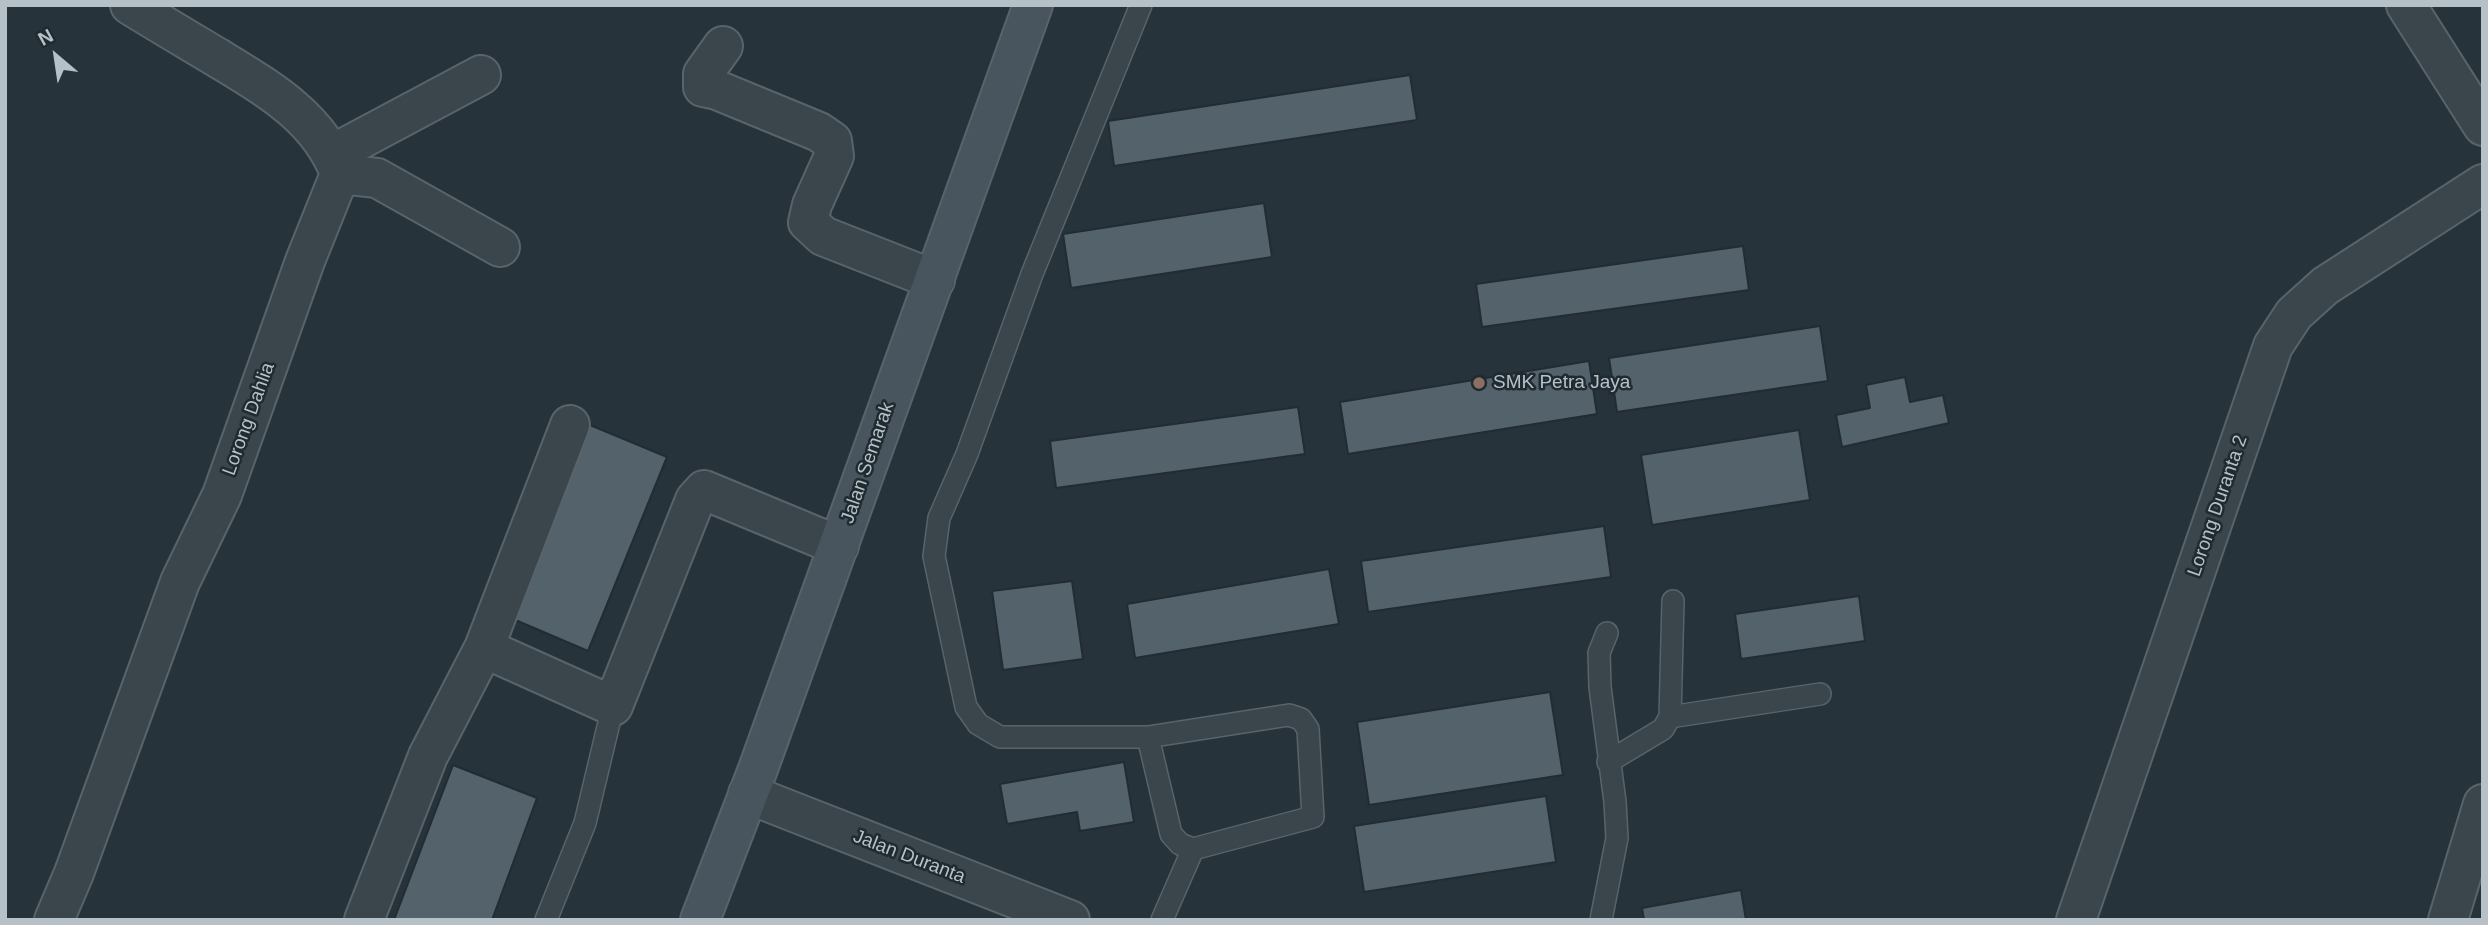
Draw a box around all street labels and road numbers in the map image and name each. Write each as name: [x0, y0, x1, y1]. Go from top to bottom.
street label: Lorong Dahlia: [218, 360, 280, 478]
street label: Jalan Semarak: [837, 399, 899, 527]
street label: Lorong Duranta 2: [2183, 432, 2253, 580]
street label: Jalan Duranta: [850, 825, 968, 889]

